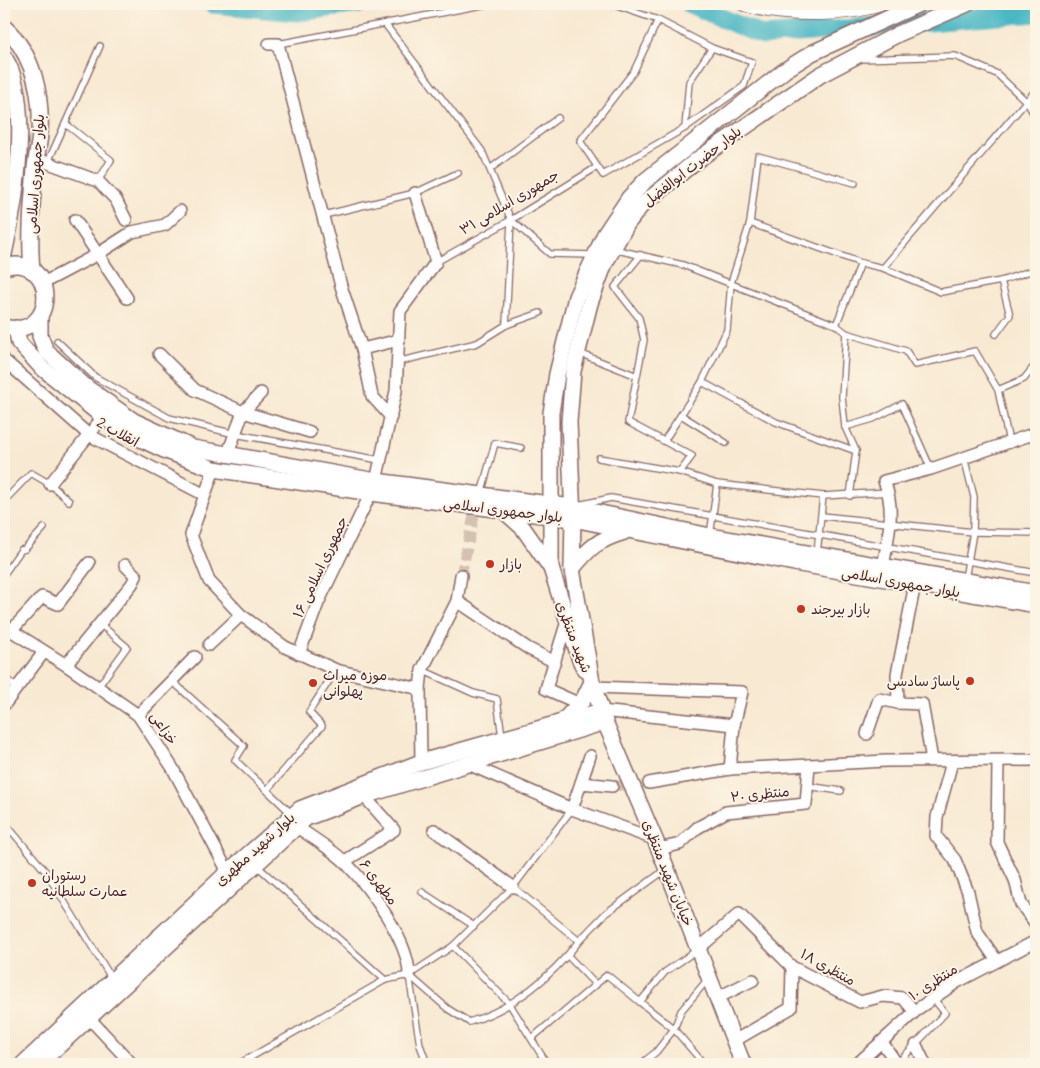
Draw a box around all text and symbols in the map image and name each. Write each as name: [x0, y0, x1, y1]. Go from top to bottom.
street label: بلوار جمهوری اسلامی: [22, 114, 49, 235]
street label: بلوار حضرت ابوالفضل: [639, 122, 745, 210]
street label: جمهوری اسلامی ۳۱: [456, 165, 563, 240]
street label: انقلاب 2: [94, 413, 142, 451]
street label: بلوار جمهوری اسلامی: [442, 494, 564, 527]
street label: جمهوری اسلامی ۱۶: [289, 513, 352, 621]
place label: بازار: [499, 555, 522, 573]
marker: بازار: [484, 558, 496, 570]
street label: بلوار جمهوری اسلامی: [840, 563, 962, 602]
street label: شهید منتظری: [552, 599, 596, 675]
place label: بازار بیرجند: [811, 600, 871, 618]
marker: بازار بیرجند: [795, 603, 807, 615]
place label: موزه میراث پهلوانی: [323, 666, 387, 701]
place label: پاساژ سادسی: [887, 672, 960, 691]
marker: پاساژ سادسی: [964, 675, 976, 687]
marker: موزه میراث پهلوانی: [307, 677, 319, 689]
street label: خزاعی: [147, 708, 181, 748]
street label: منتظری ۲۰: [730, 782, 790, 806]
street label: بلوار شهید مطهری: [211, 808, 299, 890]
street label: خیابان شهید منتظری: [638, 817, 698, 929]
street label: مطهری ۶: [356, 855, 402, 909]
place label: رستوران عمارت سلطانیه: [42, 866, 128, 900]
marker: رستوران عمارت سلطانیه: [26, 877, 38, 889]
street label: منتظری ۱۸: [797, 945, 859, 989]
street label: منتظری ۱۰: [905, 960, 961, 1004]

